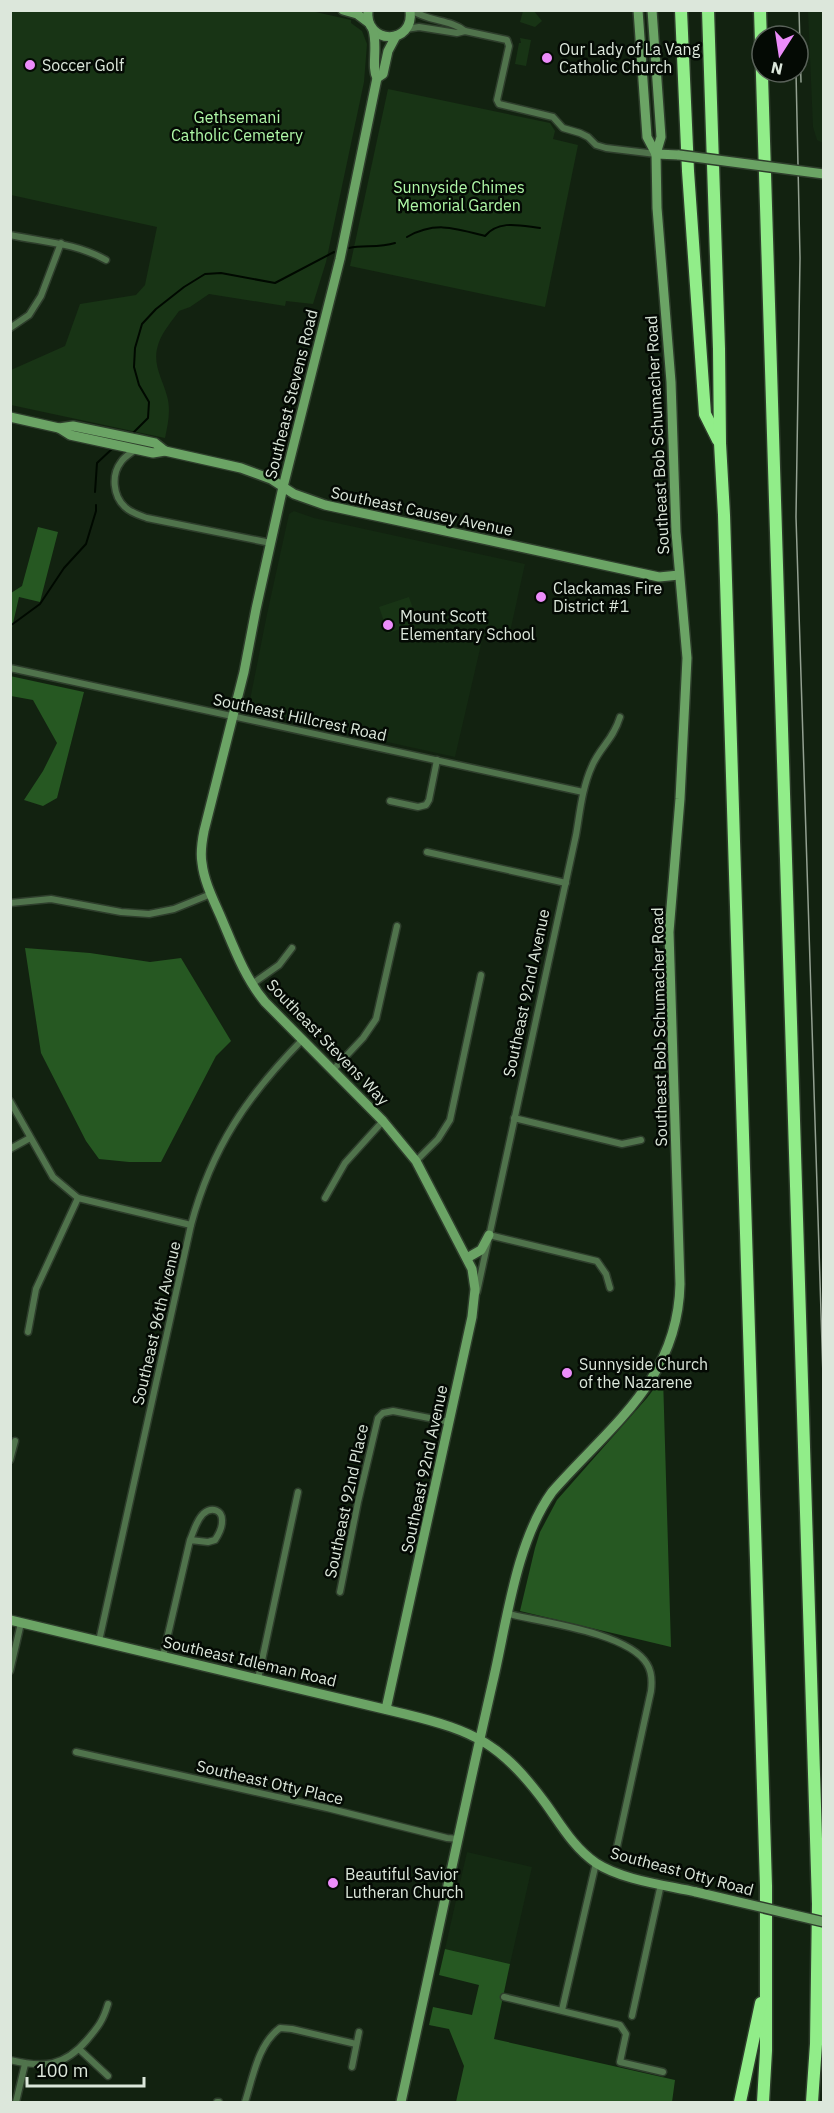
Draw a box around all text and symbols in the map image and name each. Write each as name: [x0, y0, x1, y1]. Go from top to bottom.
north arrow: [750, 24, 810, 84]
place label: Our Lady of La Vang Catholic Church: [559, 39, 701, 77]
marker: Our Lady of La Vang Catholic Church: [540, 51, 554, 65]
place label: Soccer Golf: [42, 55, 124, 75]
marker: Soccer Golf: [23, 58, 37, 72]
text: N: [769, 58, 785, 80]
park label: Gethsemani Catholic Cemetery: [171, 107, 303, 145]
park label: Sunnyside Chimes Memorial Garden: [393, 177, 525, 215]
street label: Southeast Stevens Road: [260, 307, 322, 481]
street label: Southeast Bob Schumacher Road: [641, 315, 673, 555]
street label: Southeast Causey Avenue: [329, 482, 515, 540]
place label: Clackamas Fire District #1: [553, 578, 663, 616]
marker: Clackamas Fire District #1: [534, 590, 548, 604]
place label: Mount Scott Elementary School: [400, 606, 535, 644]
marker: Mount Scott Elementary School: [381, 618, 395, 632]
street label: Southeast Hillcrest Road: [211, 689, 389, 745]
street label: Southeast 92nd Avenue: [498, 907, 554, 1079]
street label: Southeast Bob Schumacher Road: [647, 907, 671, 1147]
street label: Southeast Stevens Way: [263, 975, 393, 1109]
street label: Southeast 96th Avenue: [127, 1239, 185, 1407]
place label: Sunnyside Church of the Nazarene: [579, 1354, 708, 1392]
marker: Sunnyside Church of the Nazarene: [560, 1366, 574, 1380]
street label: Southeast 92nd Avenue: [396, 1383, 452, 1555]
street label: Southeast 92nd Place: [320, 1422, 372, 1580]
street label: Southeast Idleman Road: [161, 1631, 339, 1691]
street label: Southeast Otty Place: [195, 1755, 346, 1809]
street label: Southeast Otty Road: [608, 1842, 756, 1900]
place label: Beautiful Savior Lutheran Church: [345, 1864, 464, 1902]
marker: Beautiful Savior Lutheran Church: [326, 1876, 340, 1890]
scale bar: [27, 2050, 144, 2088]
text: 100 m: [36, 2059, 88, 2082]

